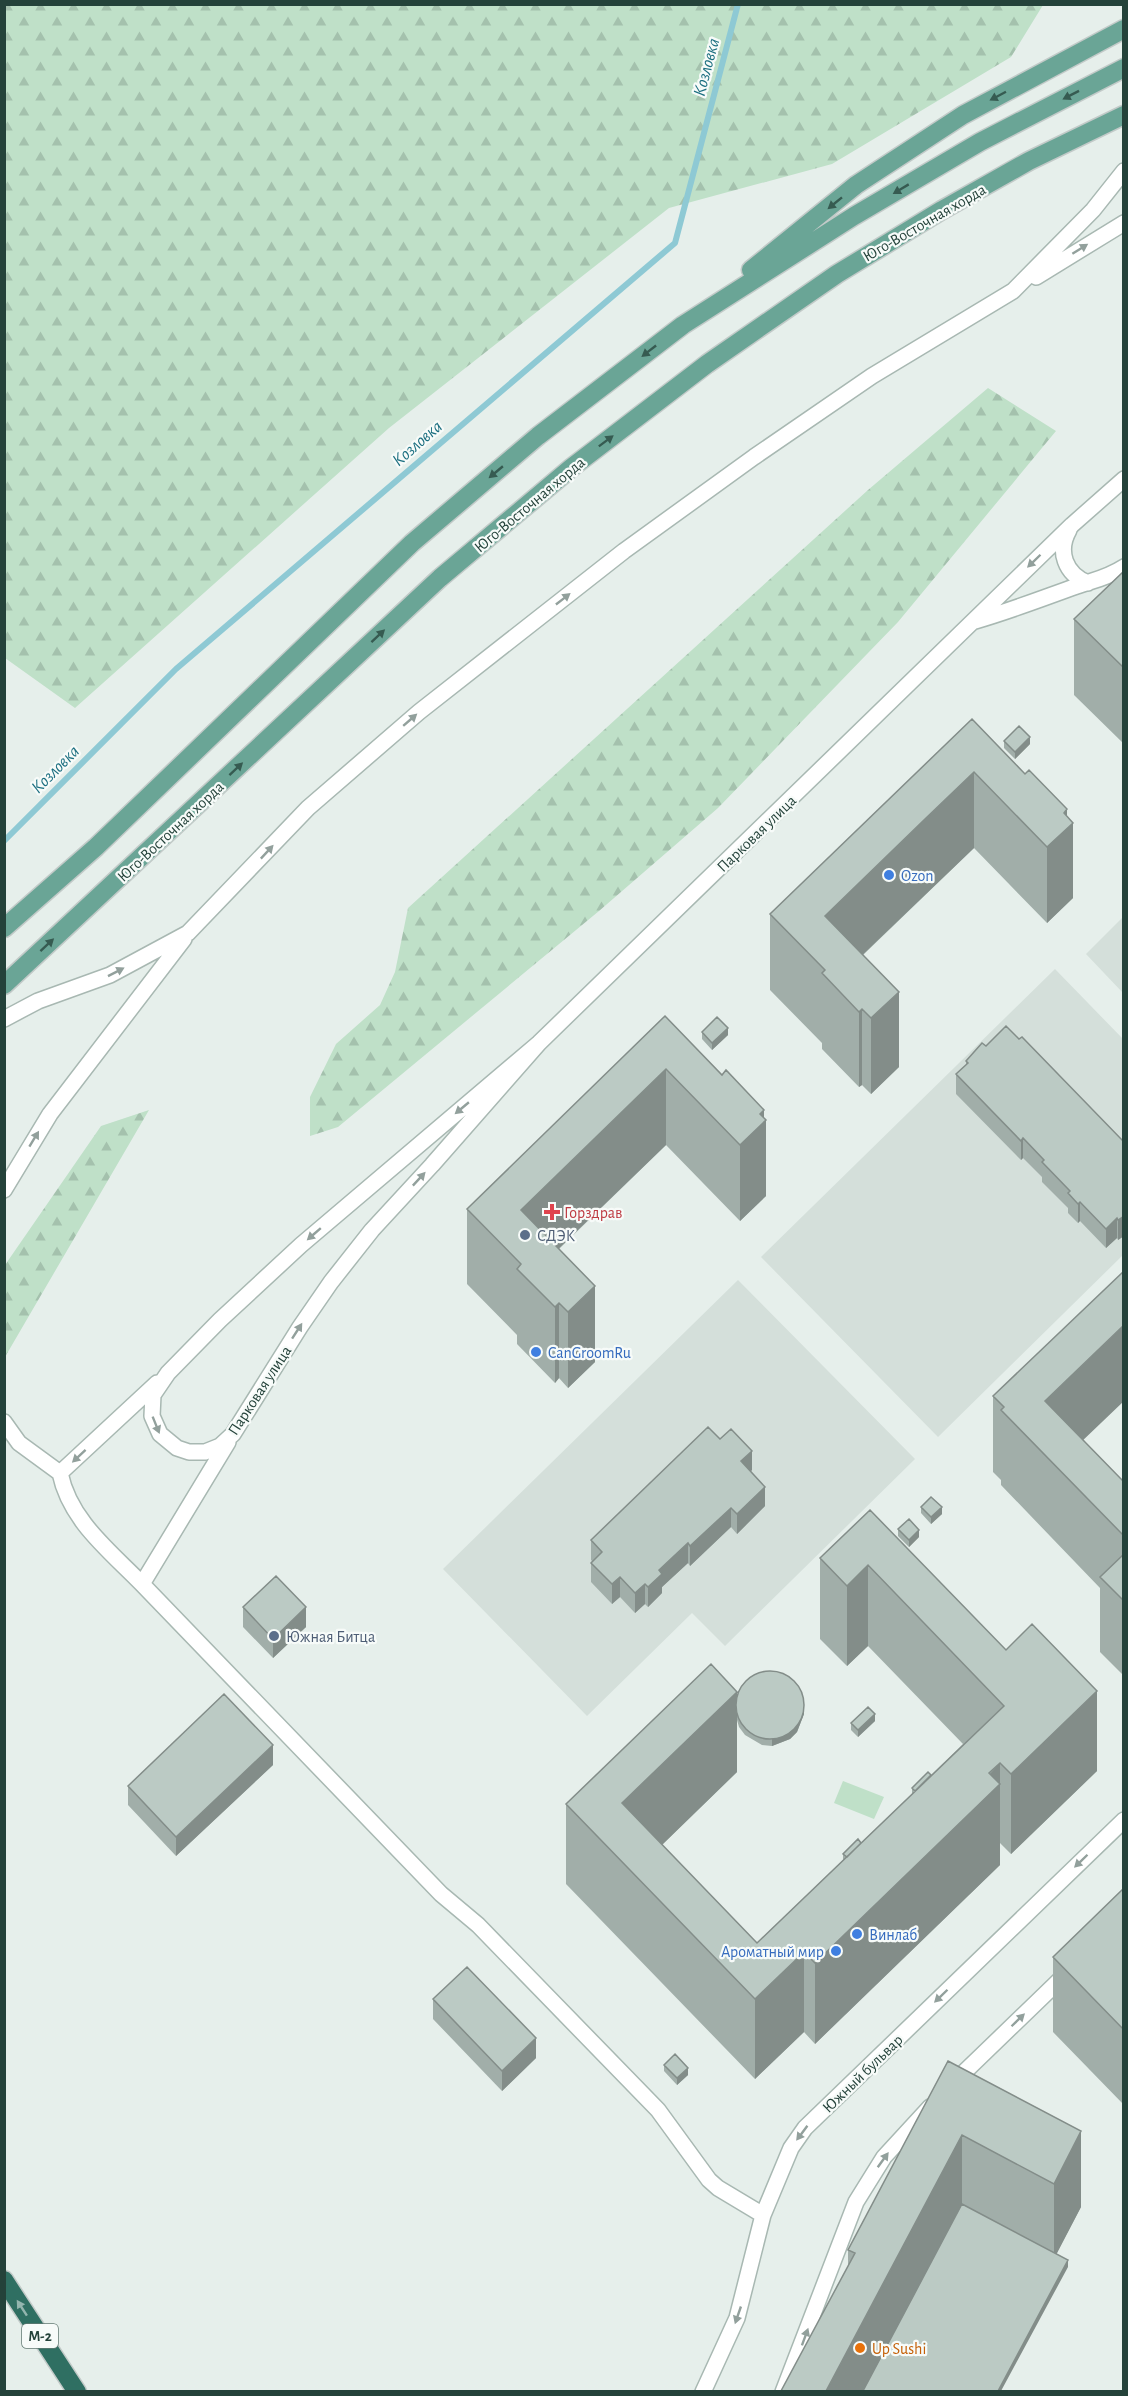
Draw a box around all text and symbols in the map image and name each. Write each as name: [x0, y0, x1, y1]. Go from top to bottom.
water label: Козловка: [691, 36, 723, 98]
one-way arrow: [1063, 90, 1080, 100]
one-way arrow: [989, 91, 1006, 101]
street label: Юго-Восточная хорда: [860, 181, 989, 265]
one-way arrow: [892, 184, 909, 194]
one-way arrow: [827, 196, 842, 208]
one-way arrow: [1072, 244, 1088, 255]
one-way arrow: [641, 345, 656, 357]
water label: Козловка: [389, 418, 446, 470]
one-way arrow: [598, 435, 614, 447]
street label: Юго-Восточная хорда: [471, 454, 588, 556]
one-way arrow: [489, 465, 504, 478]
one-way arrow: [1028, 554, 1042, 568]
one-way arrow: [555, 593, 570, 605]
one-way arrow: [371, 629, 385, 643]
one-way arrow: [402, 714, 417, 727]
water label: Козловка: [28, 742, 83, 797]
one-way arrow: [228, 762, 242, 776]
street label: Юго-Восточная хорда: [114, 779, 227, 885]
street label: Парковая улица: [714, 792, 800, 876]
one-way arrow: [260, 845, 273, 860]
marker: Ozon: [882, 868, 896, 882]
place label: Ozon: [901, 868, 933, 884]
one-way arrow: [40, 938, 55, 952]
one-way arrow: [108, 967, 125, 977]
one-way arrow: [455, 1101, 470, 1114]
one-way arrow: [29, 1131, 40, 1147]
one-way arrow: [412, 1172, 426, 1187]
marker: Горздрав: [545, 1205, 559, 1219]
place label: Горздрав: [564, 1205, 622, 1221]
one-way arrow: [306, 1227, 321, 1241]
marker: СДЭК: [518, 1228, 532, 1242]
place label: СДЭК: [537, 1228, 575, 1244]
one-way arrow: [292, 1323, 303, 1339]
street label: Парковая улица: [225, 1343, 295, 1439]
marker: CanGroomRu: [529, 1345, 543, 1359]
place label: CanGroomRu: [548, 1345, 631, 1361]
one-way arrow: [151, 1416, 161, 1434]
one-way arrow: [71, 1449, 86, 1463]
marker: Южная Битца: [267, 1629, 281, 1643]
place label: Южная Битца: [286, 1629, 375, 1645]
one-way arrow: [1075, 1853, 1089, 1867]
marker: Винлаб: [850, 1927, 864, 1941]
place label: Винлаб: [869, 1927, 917, 1943]
place label: Ароматный мир: [721, 1944, 824, 1960]
marker: Ароматный мир: [829, 1944, 843, 1958]
one-way arrow: [934, 1989, 949, 2003]
one-way arrow: [1011, 2013, 1025, 2027]
street label: Южный бульвар: [819, 2032, 907, 2117]
one-way arrow: [796, 2124, 808, 2140]
one-way arrow: [877, 2152, 889, 2168]
one-way arrow: [16, 2300, 28, 2316]
one-way arrow: [732, 2306, 742, 2324]
road number: М-2: [22, 2324, 58, 2348]
one-way arrow: [801, 2328, 810, 2346]
marker: Up Sushi: [853, 2341, 867, 2355]
place label: Up Sushi: [872, 2341, 926, 2357]

